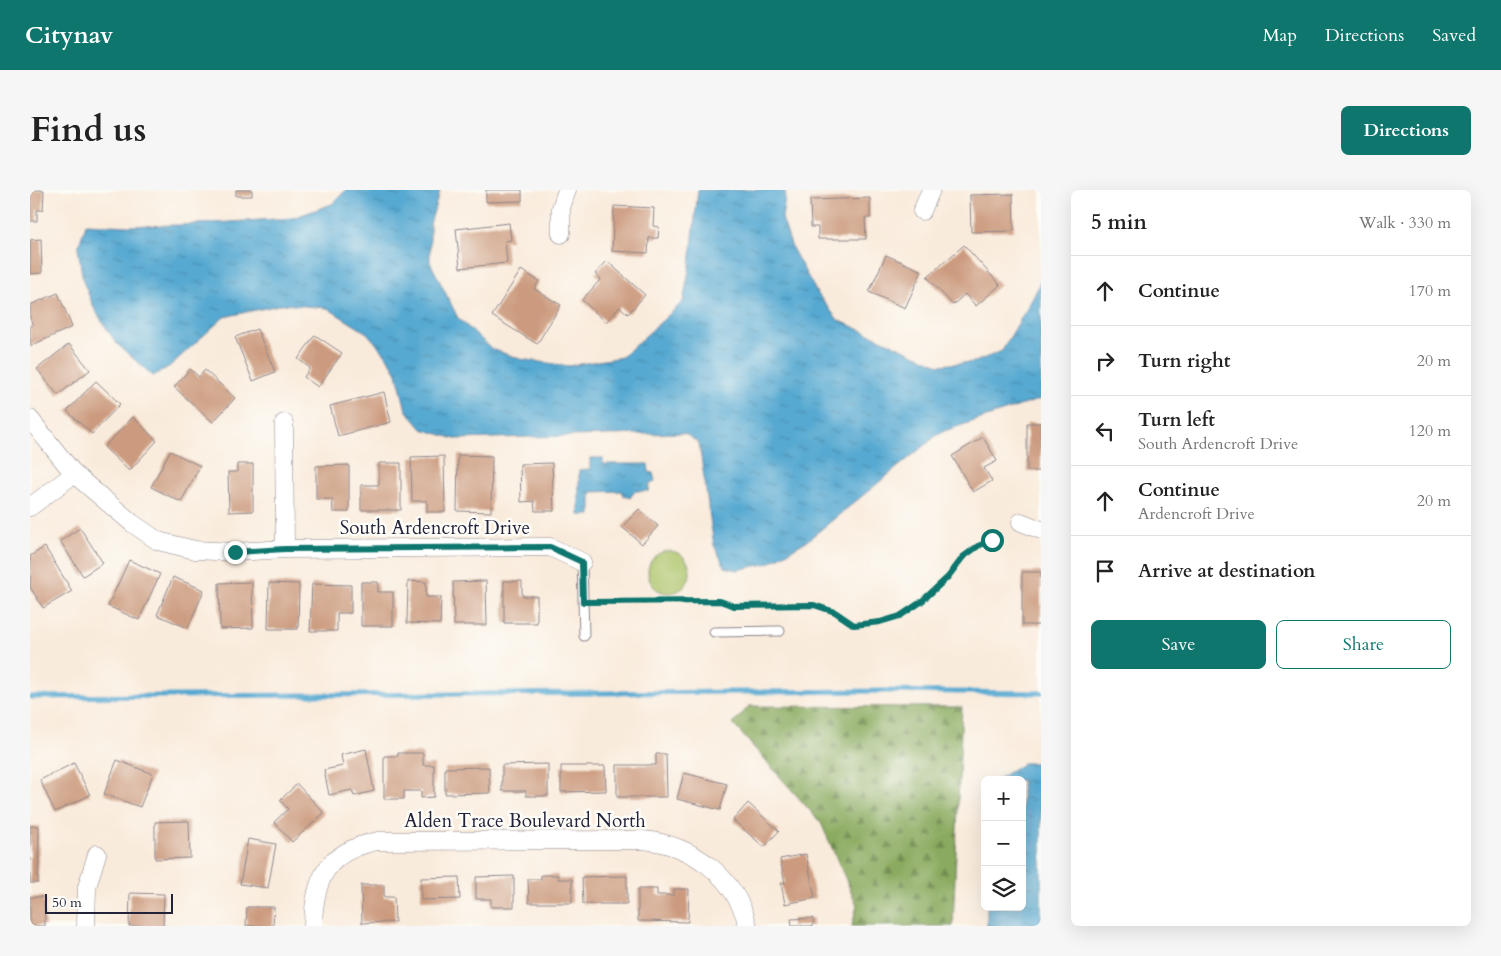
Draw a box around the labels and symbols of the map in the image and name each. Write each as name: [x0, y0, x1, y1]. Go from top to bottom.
street label: South Ardencroft Drive: [340, 515, 530, 541]
route start: [981, 529, 1004, 552]
route end: [224, 541, 247, 564]
street label: Alden Trace Boulevard North: [404, 808, 646, 834]
scale bar: [45, 891, 172, 914]

